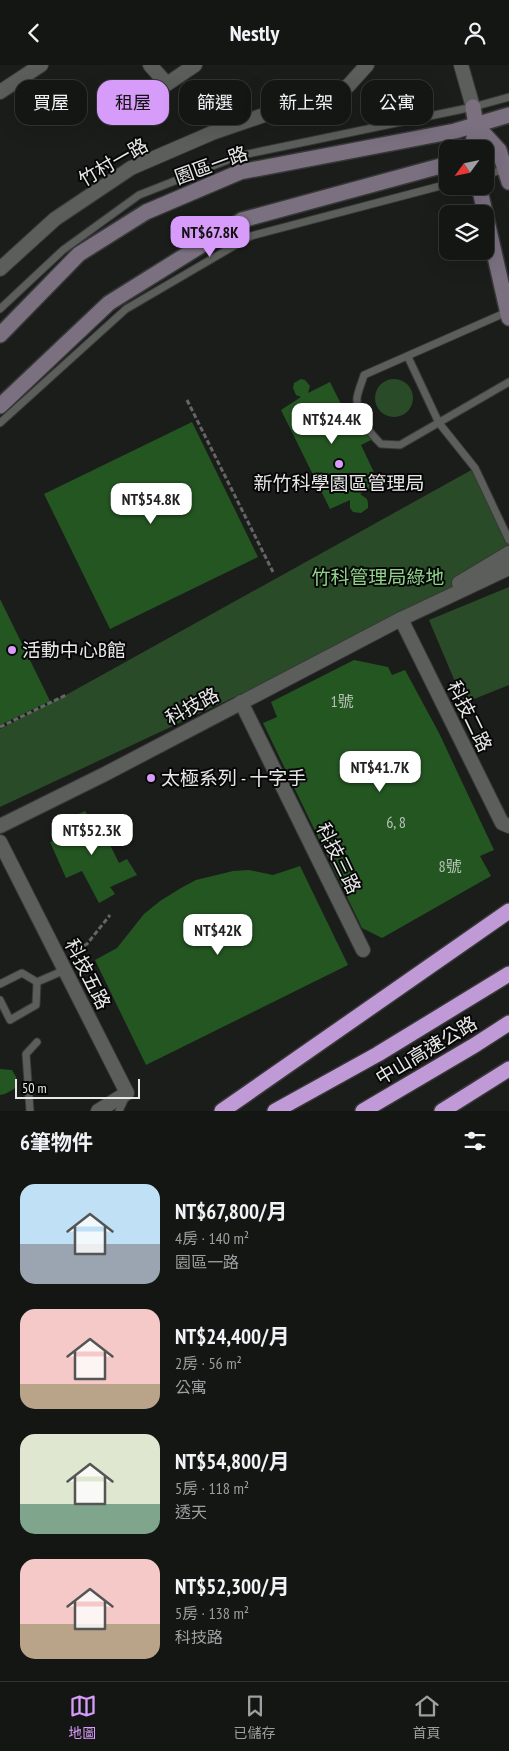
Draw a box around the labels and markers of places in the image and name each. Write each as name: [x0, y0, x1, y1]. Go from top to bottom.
pin: NT$67.8K: [158, 215, 262, 258]
pin: NT$24.4K: [280, 403, 384, 445]
marker: 新竹科學園區管理局: [333, 458, 345, 470]
place label: 新竹科學園區管理局: [253, 471, 425, 495]
pin: NT$54.8K: [99, 483, 203, 525]
place label: 活動中心B館: [22, 638, 126, 662]
marker: 活動中心B館: [6, 644, 18, 656]
pin: NT$41.7K: [328, 751, 432, 793]
place label: 太極系列 - 十字手: [161, 766, 306, 790]
marker: 太極系列 - 十字手: [145, 772, 157, 784]
pin: NT$52.3K: [40, 813, 144, 856]
pin: NT$42K: [177, 913, 259, 956]

